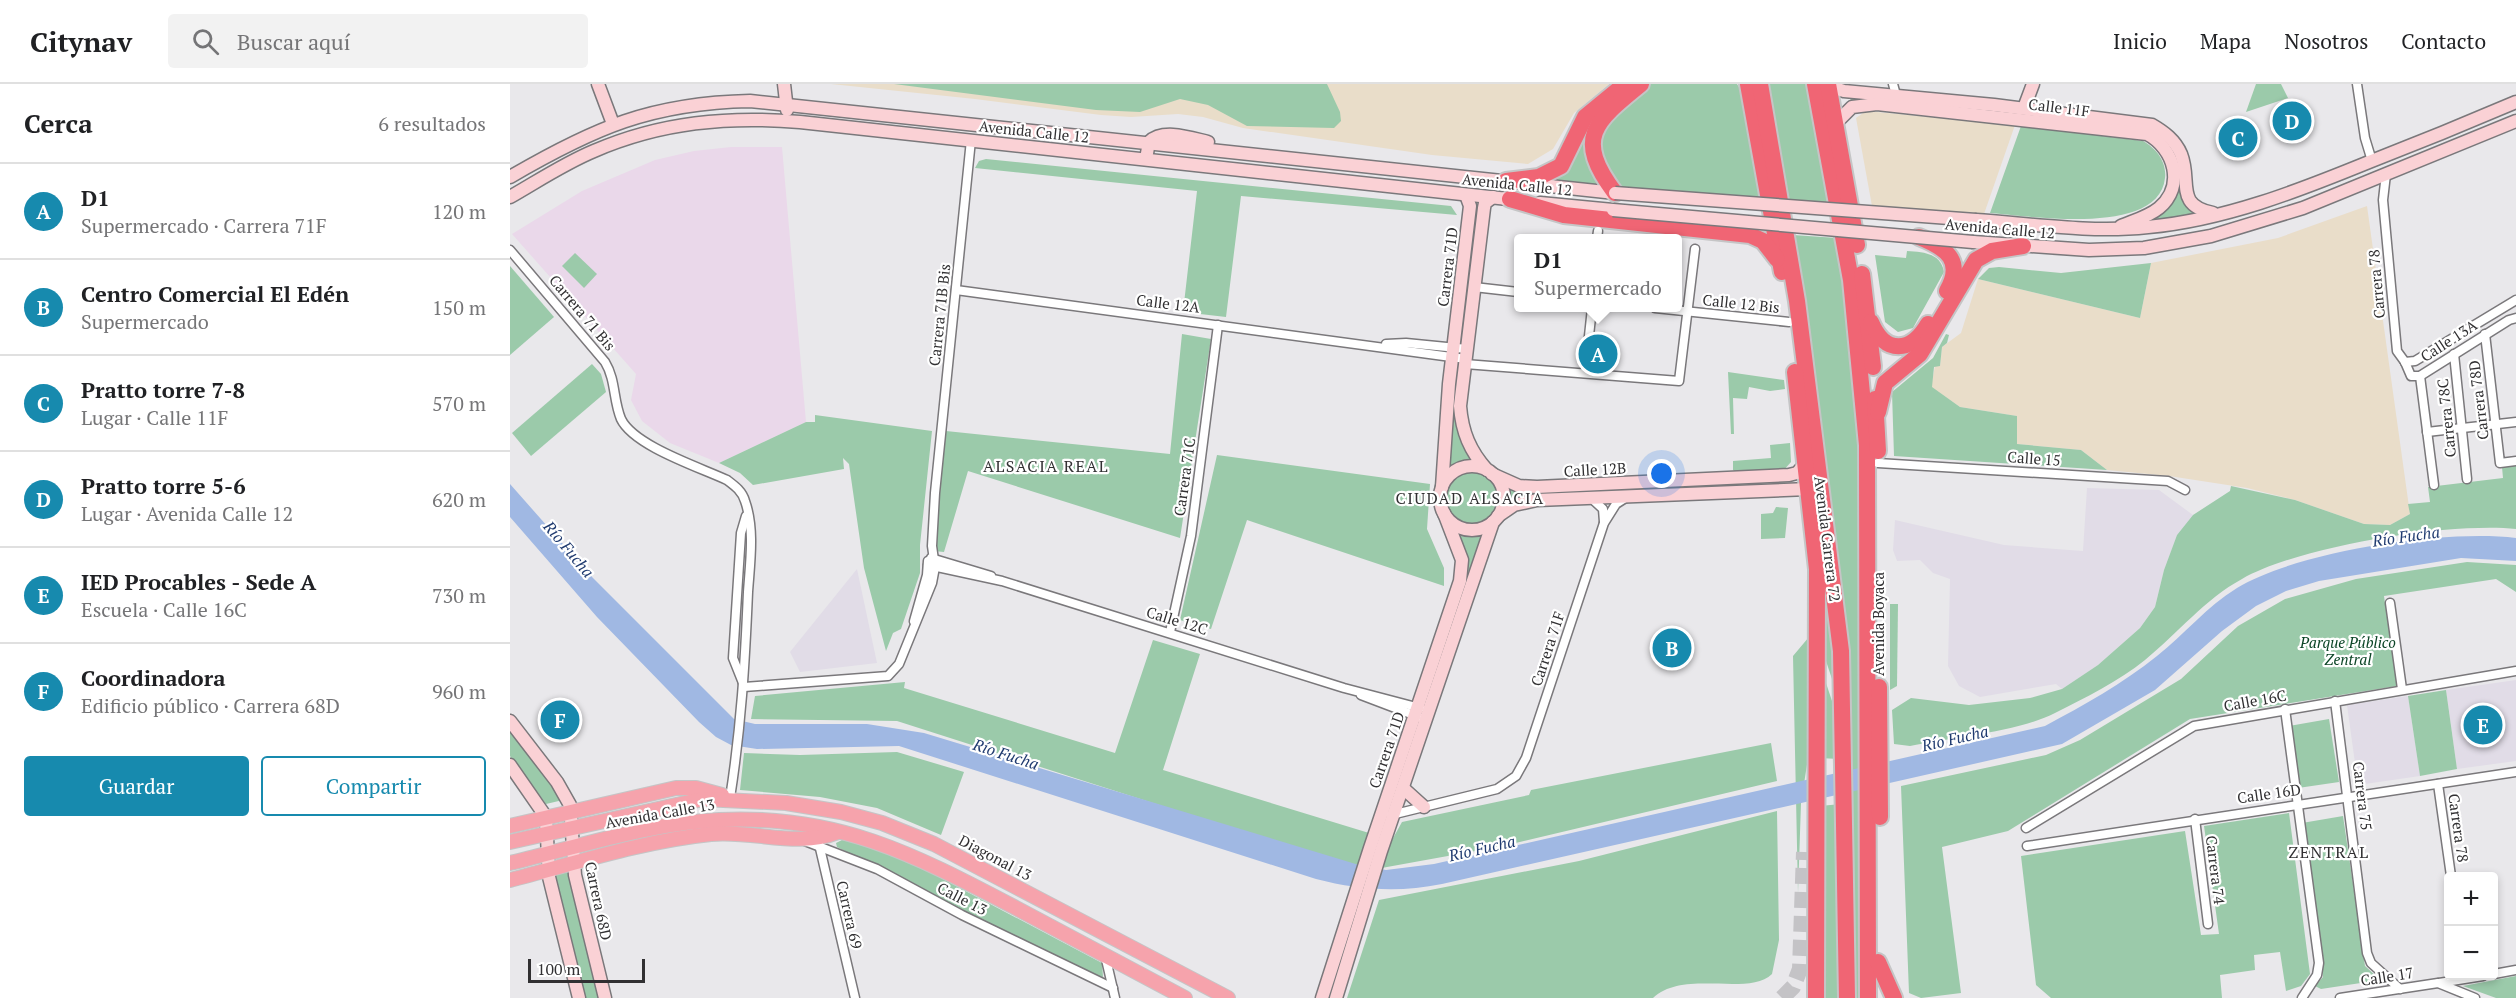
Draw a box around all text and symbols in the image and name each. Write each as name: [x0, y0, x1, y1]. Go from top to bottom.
search box: [168, 14, 588, 68]
text: Citynav: [30, 23, 132, 60]
icon: search: [189, 25, 222, 58]
text: Buscar aquí: [237, 27, 350, 56]
text: Inicio: [2113, 27, 2167, 55]
text: Mapa: [2200, 27, 2251, 55]
text: Nosotros: [2284, 27, 2368, 55]
text: Contacto: [2401, 27, 2486, 55]
street label: Calle 11F: [2027, 93, 2091, 121]
pin: D: [2272, 99, 2312, 144]
text: Cerca: [24, 106, 93, 140]
text: 6 resultados: [378, 110, 486, 137]
street label: Avenida Calle 12: [978, 115, 1090, 147]
pin: C: [2218, 116, 2258, 160]
street label: Avenida Calle 12: [1461, 168, 1573, 200]
text: D1: [81, 183, 110, 212]
text: A: [36, 198, 51, 225]
text: 120 m: [432, 198, 486, 225]
text: Supermercado · Carrera 71F: [81, 212, 327, 239]
street label: Avenida Calle 12: [1944, 213, 2056, 243]
street label: Carrera 71D: [1432, 226, 1462, 308]
popup: [1514, 234, 1682, 312]
text: D1: [1534, 245, 1563, 274]
street label: Carrera 78: [2363, 249, 2389, 319]
street label: Carrera 71B Bis: [924, 263, 954, 367]
street label: Carrera 71 Bis: [545, 270, 620, 354]
text: Supermercado: [1534, 274, 1662, 301]
text: Centro Comercial El Edén: [81, 279, 349, 308]
street label: Calle 12A: [1135, 289, 1202, 317]
street label: Calle 12 Bis: [1702, 289, 1781, 317]
text: B: [37, 294, 50, 321]
text: 150 m: [432, 294, 486, 321]
text: Supermercado: [81, 308, 209, 335]
street label: Calle 13A: [2416, 314, 2481, 366]
pin: A: [1578, 332, 1618, 376]
street label: Carrera 78D: [2463, 359, 2493, 441]
text: Pratto torre 7-8: [81, 375, 245, 404]
street label: Carrera 78C: [2432, 378, 2460, 458]
text: C: [37, 390, 50, 417]
text: 570 m: [432, 390, 486, 417]
text: Lugar · Calle 11F: [81, 404, 228, 431]
street label: Carrera 71C: [1169, 436, 1199, 517]
street label: Calle 15: [2007, 446, 2061, 470]
district label: ALSACIA REAL: [983, 455, 1109, 477]
street label: Calle 12B: [1563, 457, 1627, 481]
your location: [1647, 459, 1676, 488]
text: Pratto torre 5-6: [81, 471, 246, 500]
street label: Avenida Carrera 72: [1810, 475, 1846, 603]
text: D: [36, 486, 51, 513]
text: 620 m: [432, 486, 486, 513]
district label: CIUDAD ALSACIA: [1395, 487, 1545, 509]
text: Lugar · Avenida Calle 12: [81, 500, 293, 527]
water label: Río Fucha: [538, 515, 599, 582]
water label: Río Fucha: [2370, 520, 2441, 552]
text: IED Procables - Sede A: [81, 567, 316, 596]
street label: Avenida Boyaca: [1868, 572, 1888, 676]
text: E: [37, 582, 50, 609]
text: 730 m: [432, 582, 486, 609]
text: Escuela · Calle 16C: [81, 596, 247, 623]
street label: Calle 12C: [1144, 601, 1210, 639]
street label: Carrera 71F: [1526, 609, 1569, 689]
pin: B: [1652, 626, 1692, 670]
park label: Parque Público Zentral: [2299, 632, 2396, 669]
text: Coordinadora: [81, 663, 225, 692]
text: F: [38, 678, 49, 705]
text: 960 m: [432, 678, 486, 705]
street label: Calle 16C: [2222, 685, 2288, 715]
text: Edificio público · Carrera 68D: [81, 692, 340, 719]
pin: F: [541, 698, 580, 742]
pin: E: [2464, 702, 2502, 748]
street label: Carrera 71D: [1364, 709, 1409, 791]
water label: Río Fucha: [1919, 720, 1991, 757]
water label: Río Fucha: [969, 733, 1042, 775]
button: Guardar: [24, 756, 249, 816]
button: Compartir: [261, 756, 486, 816]
street label: Carrera 75: [2349, 760, 2377, 831]
street label: Calle 16D: [2236, 779, 2302, 807]
street label: Carrera 78: [2444, 792, 2474, 864]
street label: Avenida Calle 13: [604, 794, 716, 832]
street label: Diagonal 13: [956, 830, 1035, 885]
water label: Río Fucha: [1446, 830, 1518, 867]
street label: Carrera 74: [2202, 834, 2230, 905]
district label: ZENTRAL: [2288, 841, 2370, 863]
street label: Carrera 68D: [581, 860, 617, 942]
map controls: [2444, 872, 2498, 980]
button: +: [2444, 872, 2498, 926]
street label: Calle 13: [934, 877, 991, 919]
street label: Carrera 69: [832, 879, 868, 951]
button: −: [2444, 926, 2498, 980]
scale bar: [528, 956, 645, 984]
text: 100 m: [537, 958, 580, 980]
street label: Calle 17: [2359, 962, 2415, 990]

